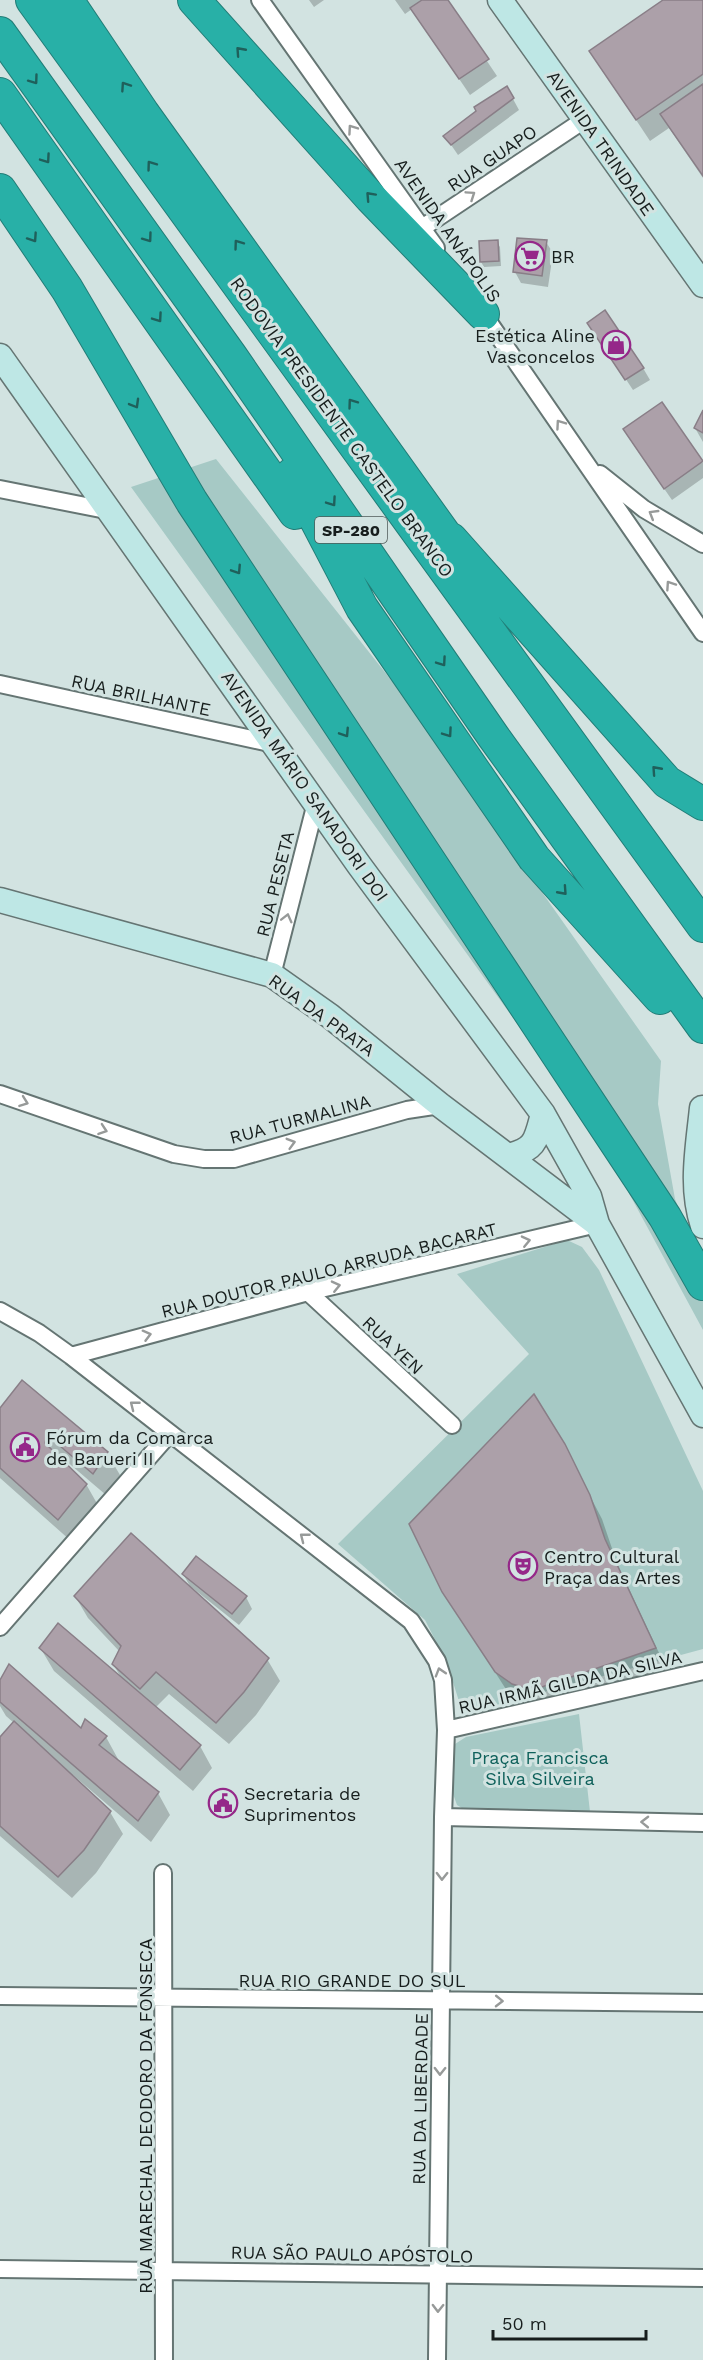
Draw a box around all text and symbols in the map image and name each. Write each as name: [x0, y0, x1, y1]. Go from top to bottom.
one-way arrow: [236, 47, 247, 58]
street label: AVENIDA TRINDADE: [543, 66, 659, 220]
one-way arrow: [27, 74, 38, 85]
one-way arrow: [121, 81, 132, 92]
street label: RUA GUAPO: [443, 120, 541, 196]
one-way arrow: [348, 124, 359, 135]
one-way arrow: [39, 152, 50, 163]
street label: AVENIDA ANÁPOLIS: [390, 154, 506, 306]
one-way arrow: [147, 160, 158, 171]
one-way arrow: [464, 191, 475, 202]
one-way arrow: [366, 193, 377, 203]
one-way arrow: [26, 232, 37, 243]
one-way arrow: [141, 232, 152, 243]
one-way arrow: [234, 240, 245, 251]
supermarket icon: BR: [514, 240, 546, 272]
place label: BR: [551, 246, 575, 267]
street label: RODOVIA PRESIDENTE CASTELO BRANCO: [226, 273, 458, 581]
one-way arrow: [151, 312, 162, 323]
place label: Estética Aline Vasconcelos: [475, 325, 595, 367]
shop icon: Estética Aline Vasconcelos: [600, 329, 632, 361]
one-way arrow: [127, 398, 139, 409]
one-way arrow: [348, 398, 359, 409]
one-way arrow: [556, 420, 567, 431]
one-way arrow: [325, 495, 336, 506]
one-way arrow: [649, 510, 659, 522]
road number: SP-280: [315, 517, 387, 543]
one-way arrow: [230, 564, 241, 575]
one-way arrow: [666, 581, 677, 592]
one-way arrow: [435, 656, 446, 667]
street label: AVENIDA MÁRIO SANADORI DOI: [217, 667, 393, 905]
street label: RUA BRILHANTE: [69, 670, 213, 720]
one-way arrow: [338, 726, 349, 737]
one-way arrow: [441, 727, 452, 738]
one-way arrow: [652, 766, 663, 777]
street label: RUA PESETA: [252, 829, 298, 939]
one-way arrow: [556, 884, 567, 894]
one-way arrow: [279, 913, 292, 923]
street label: RUA DA PRATA: [265, 970, 379, 1061]
street label: RUA TURMALINA: [227, 1090, 373, 1148]
one-way arrow: [18, 1095, 29, 1108]
one-way arrow: [97, 1123, 108, 1135]
one-way arrow: [286, 1138, 296, 1150]
street label: RUA DOUTOR PAULO ARRUDA BACARAT: [159, 1218, 499, 1322]
one-way arrow: [521, 1235, 531, 1248]
one-way arrow: [331, 1280, 341, 1293]
street label: RUA YEN: [358, 1312, 428, 1378]
one-way arrow: [142, 1330, 152, 1342]
one-way arrow: [129, 1401, 140, 1412]
place label: Fórum da Comarca de Barueri II: [46, 1427, 214, 1469]
public building icon: Fórum da Comarca de Barueri II: [9, 1431, 41, 1463]
one-way arrow: [300, 1534, 311, 1545]
place label: Centro Cultural Praça das Artes: [544, 1546, 681, 1588]
theatre icon: Centro Cultural Praça das Artes: [507, 1550, 539, 1582]
street label: RUA IRMÃ GILDA DA SILVA: [456, 1646, 684, 1718]
one-way arrow: [435, 1667, 447, 1678]
park label: Praça Francisca Silva Silveira: [471, 1747, 609, 1789]
place label: Secretaria de Suprimentos: [244, 1783, 361, 1825]
public building icon: Secretaria de Suprimentos: [207, 1787, 239, 1819]
one-way arrow: [640, 1816, 649, 1828]
one-way arrow: [436, 1871, 448, 1880]
street label: RUA MARECHAL DEODORO DA FONSECA: [135, 1938, 156, 2294]
street label: RUA RIO GRANDE DO SUL: [239, 1970, 466, 1991]
one-way arrow: [495, 1995, 504, 2007]
street label: RUA DA LIBERDADE: [408, 2013, 432, 2185]
one-way arrow: [434, 2066, 446, 2075]
street label: RUA SÃO PAULO APÓSTOLO: [230, 2241, 474, 2267]
one-way arrow: [431, 2303, 444, 2312]
scale bar: [493, 2303, 646, 2341]
text: 50 m: [502, 2313, 547, 2334]

